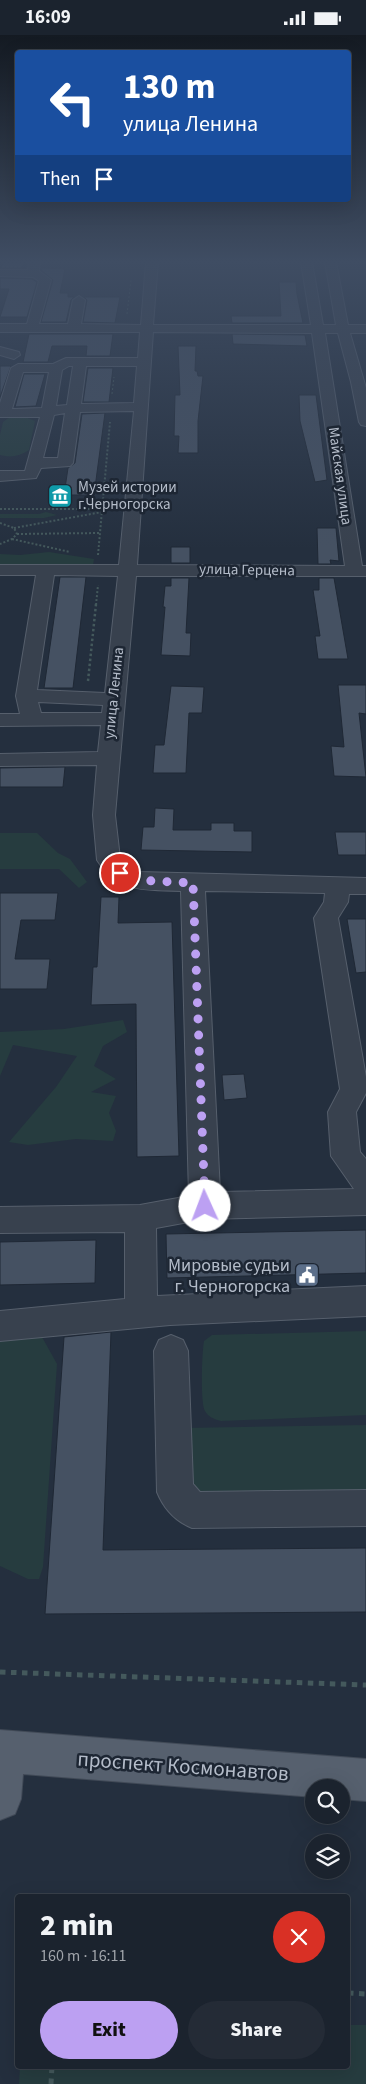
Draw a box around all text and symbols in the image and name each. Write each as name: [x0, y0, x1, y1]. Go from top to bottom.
text: 16:09: [25, 4, 71, 31]
text: 130 m: [123, 62, 215, 112]
icon: left: [40, 70, 105, 135]
text: улица Ленина: [123, 108, 258, 140]
icon: arrive: [90, 165, 118, 193]
text: Then: [40, 166, 80, 193]
street label: Майская улица: [323, 426, 357, 526]
place label: Музей истории г.Черногорска: [78, 477, 177, 515]
museum icon: Музей истории г.Черногорска: [47, 483, 73, 509]
street label: улица Герцена: [199, 559, 295, 581]
street label: улица Ленина: [99, 646, 129, 740]
pin: [99, 852, 141, 894]
icon: arrive: [106, 859, 134, 887]
position arrow: [178, 1179, 230, 1231]
place label: Мировые судьи г. Черногорска: [168, 1253, 290, 1299]
public building icon: Мировые судьи г. Черногорска: [294, 1262, 320, 1288]
street label: проспект Космонавтов: [76, 1744, 290, 1788]
map controls: [305, 1779, 350, 1879]
button: search: [305, 1779, 350, 1824]
button: layers: [305, 1834, 350, 1879]
text: 2 min: [40, 1904, 114, 1947]
button: close: [273, 1911, 325, 1963]
text: 160 m · 16:11: [40, 1945, 127, 1967]
button: Exit: [40, 2001, 178, 2059]
button: Share: [188, 2001, 325, 2059]

